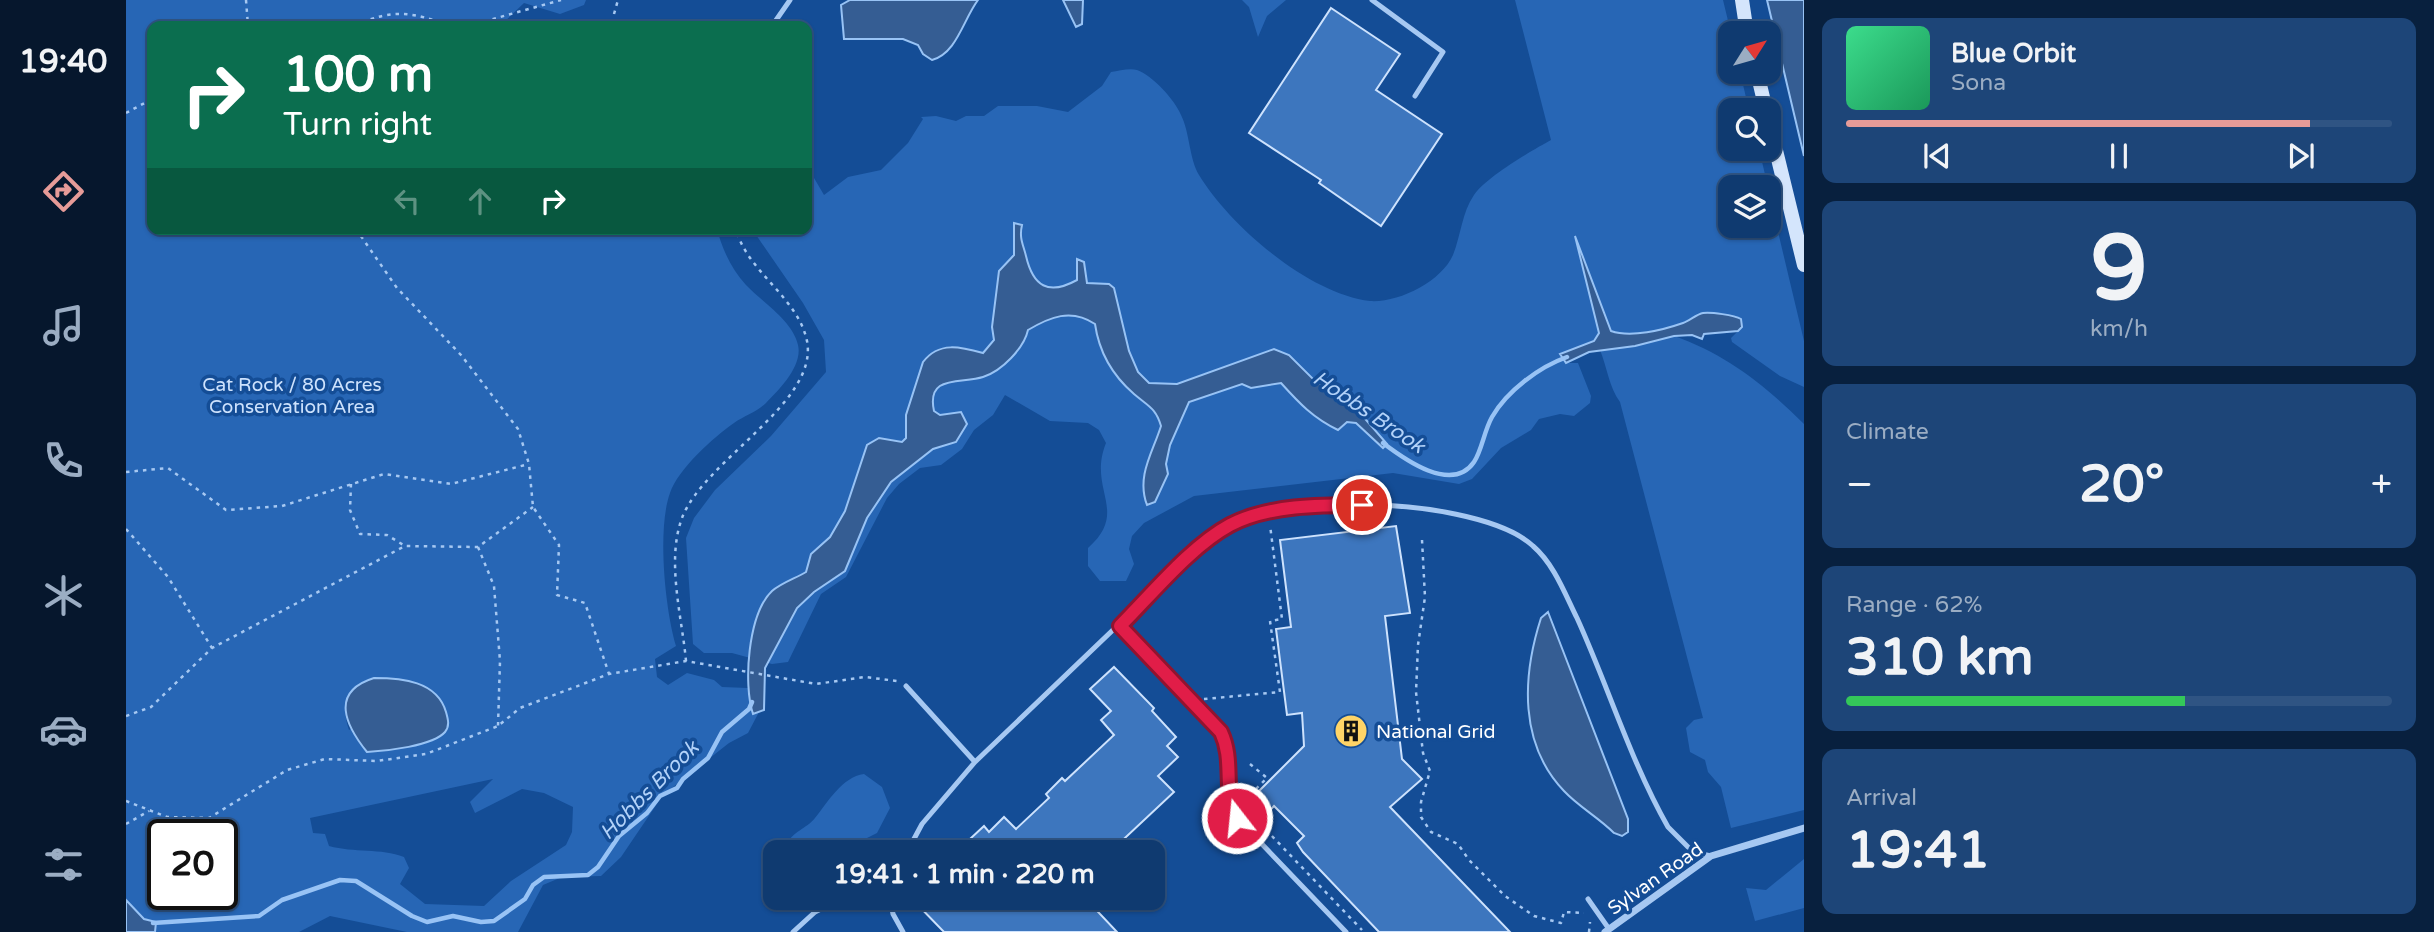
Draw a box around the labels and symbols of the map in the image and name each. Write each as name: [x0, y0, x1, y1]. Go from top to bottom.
north arrow: [1718, 21, 1782, 84]
water label: Hobbs Brook: [1308, 366, 1431, 460]
park label: Cat Rock / 80 Acres Conservation Area: [202, 374, 382, 418]
pin: [1332, 475, 1392, 535]
building icon: National Grid: [1332, 712, 1370, 750]
place label: National Grid: [1376, 721, 1496, 743]
water label: Hobbs Brook: [595, 735, 705, 845]
position arrow: [1200, 781, 1274, 855]
speed limit sign: 20: [147, 819, 238, 910]
street label: Sylvan Road: [1604, 838, 1707, 920]

